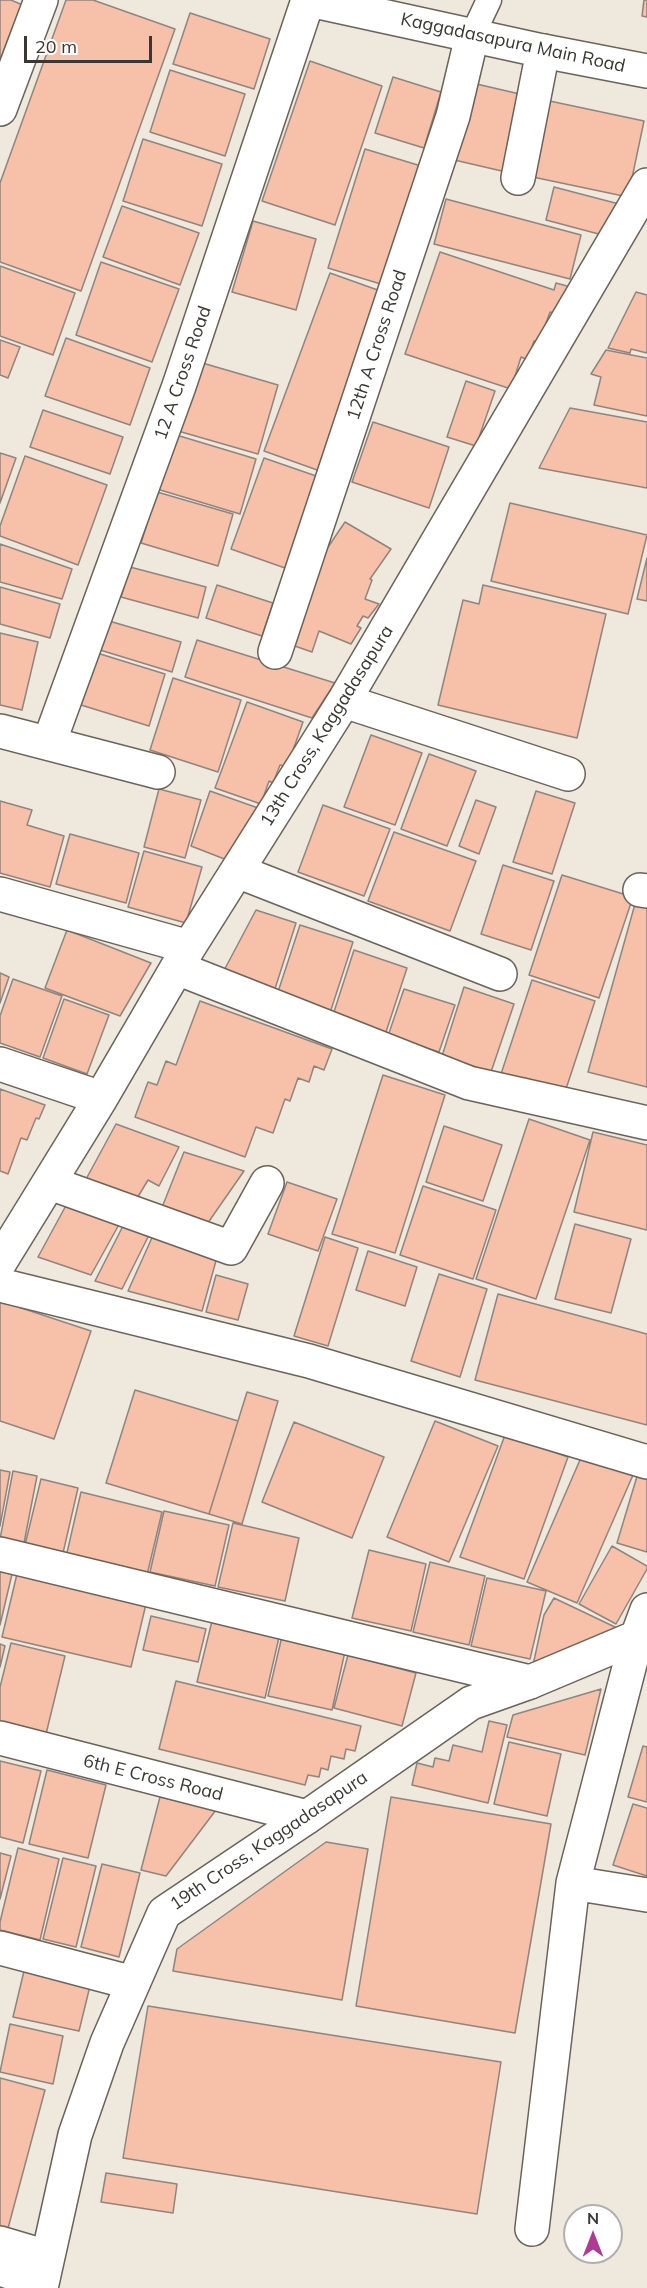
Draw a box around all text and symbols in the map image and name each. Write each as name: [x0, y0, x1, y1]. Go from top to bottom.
street label: Kaggadasapura Main Road: [399, 9, 627, 77]
scale bar: [27, 24, 154, 62]
text: 20 m: [35, 35, 77, 58]
street label: 12th A Cross Road: [343, 267, 411, 423]
street label: 12 A Cross Road: [150, 303, 216, 443]
street label: 13th Cross, Kaggadasapura: [256, 621, 398, 831]
street label: 6th E Cross Road: [81, 1750, 225, 1806]
street label: 19th Cross, Kaggadasapura: [166, 1767, 372, 1915]
north arrow: [563, 2204, 623, 2264]
text: N: [587, 2208, 599, 2228]

